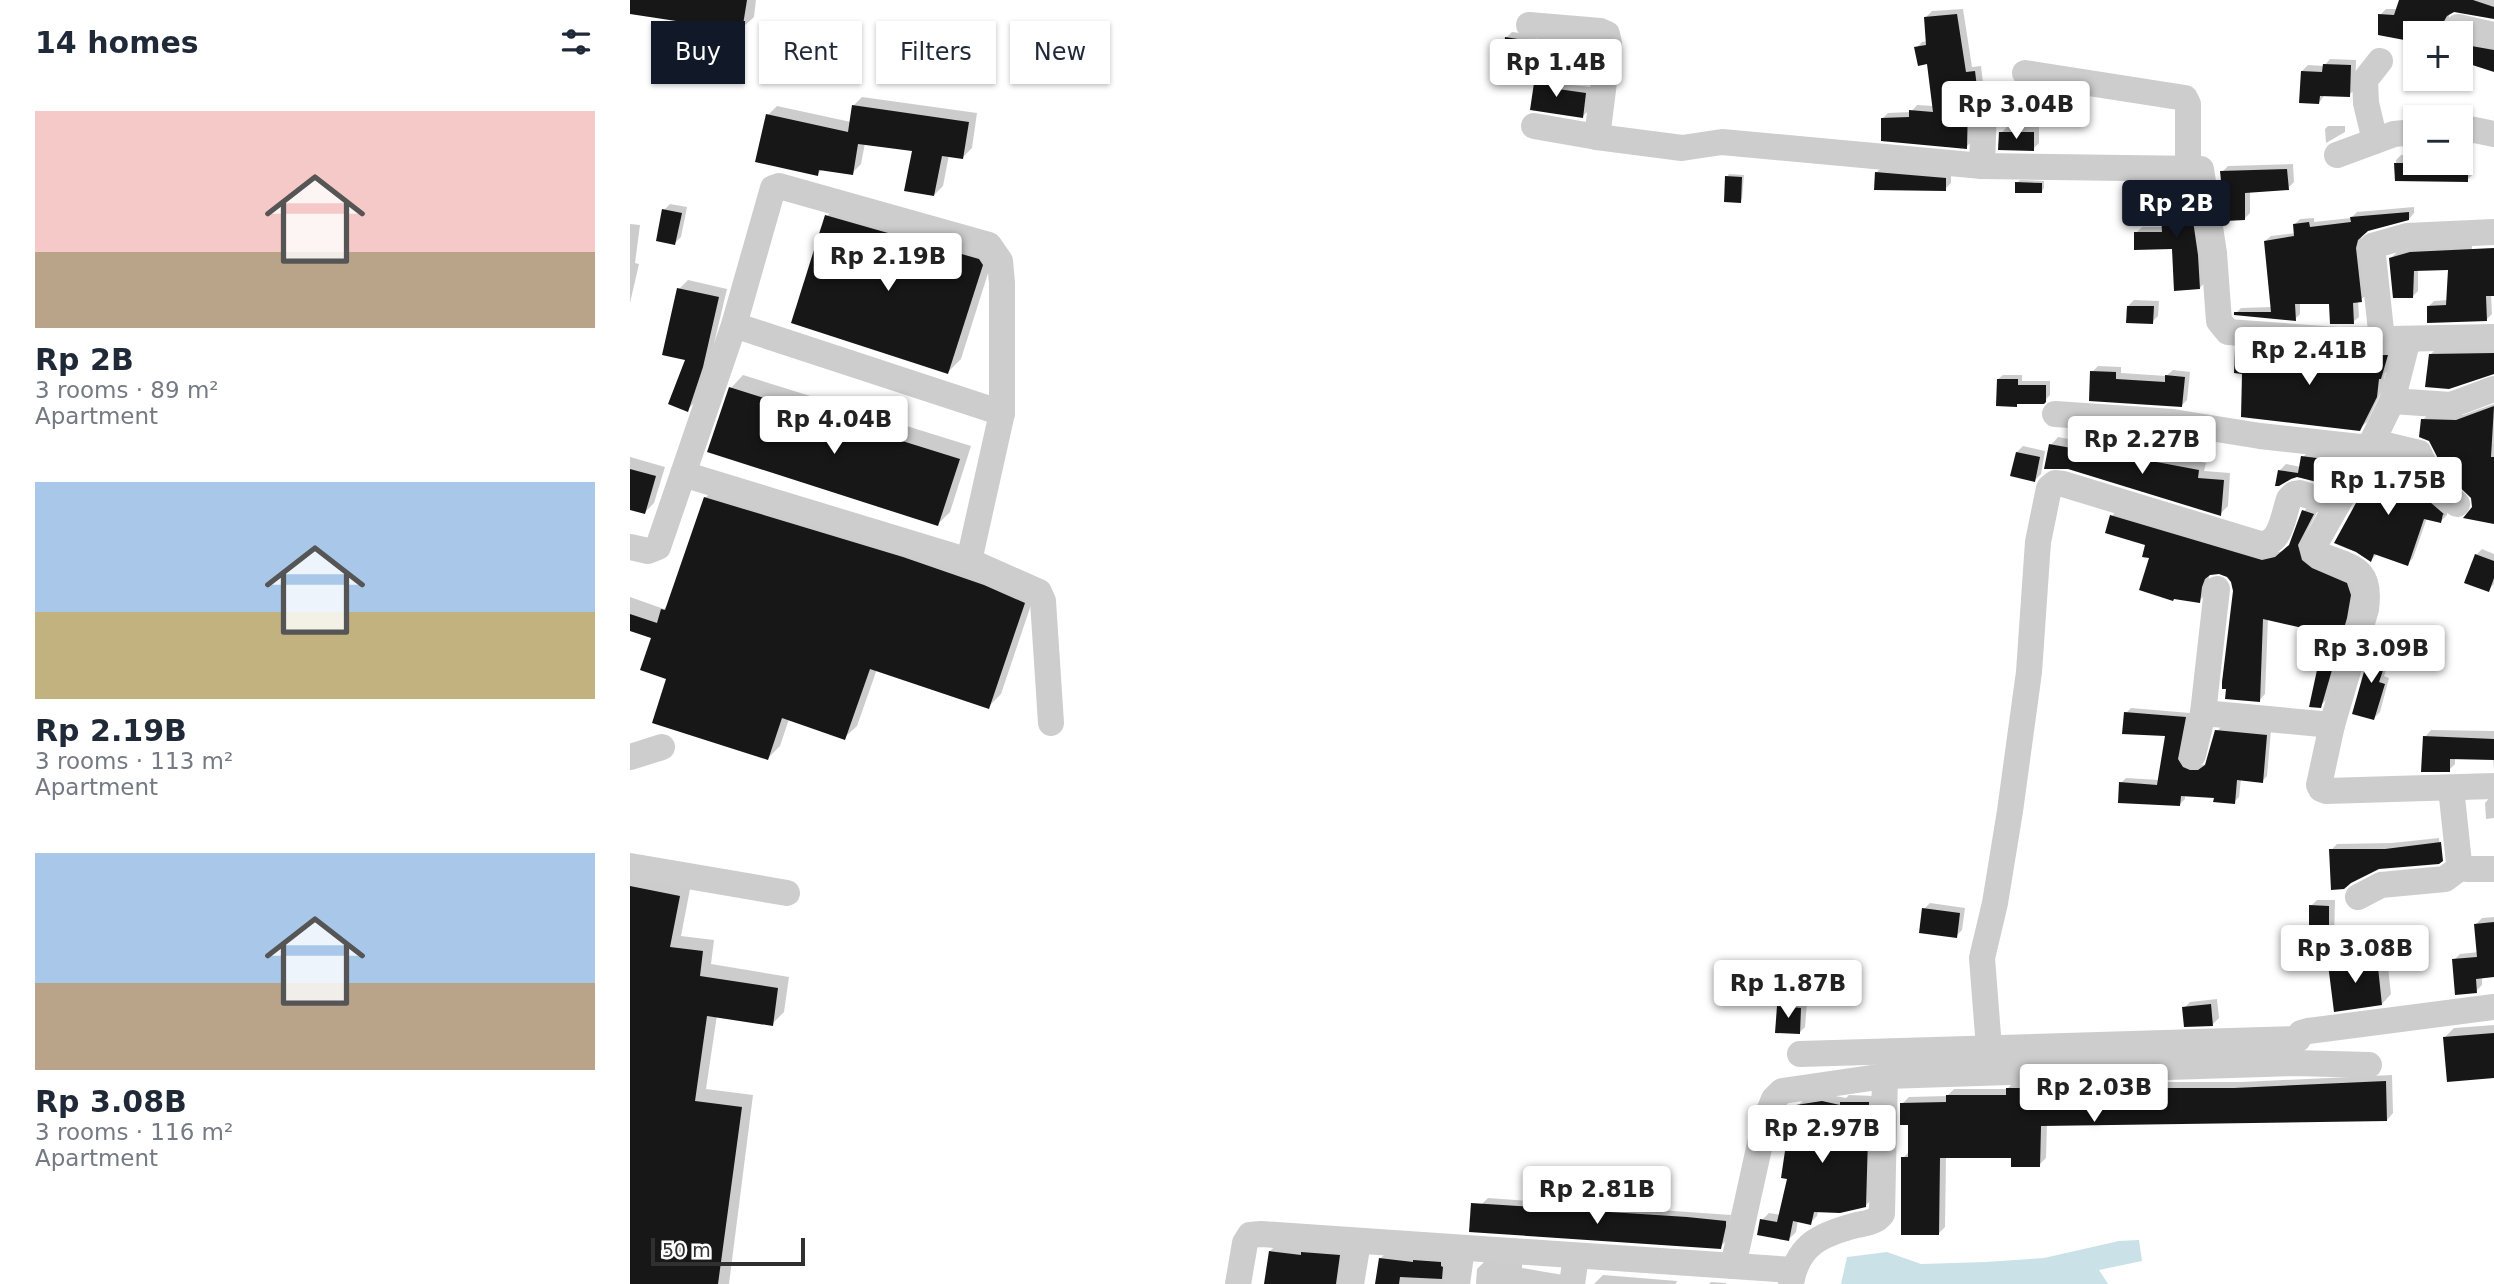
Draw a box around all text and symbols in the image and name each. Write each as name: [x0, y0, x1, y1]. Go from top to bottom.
chip: Buy: [651, 21, 745, 84]
chip: Rent: [759, 21, 862, 84]
chip: Filters: [876, 21, 996, 84]
chip: New: [1010, 21, 1110, 84]
map controls: [2403, 21, 2473, 175]
button: +: [2403, 21, 2473, 91]
icon: filters: [557, 23, 595, 61]
text: 14 homes: [35, 25, 199, 60]
pin: Rp 1.4B: [1491, 40, 1621, 99]
text: Rp 1.4B: [1506, 49, 1606, 75]
pin: Rp 3.04B: [1944, 82, 2088, 141]
text: Rp 3.04B: [1958, 91, 2074, 117]
button: −: [2403, 105, 2473, 175]
icon: home: [252, 156, 378, 282]
pin: Rp 2B: [2127, 180, 2225, 240]
text: Rp 2B: [2138, 190, 2214, 216]
pin: Rp 2.19B: [816, 233, 960, 293]
text: Rp 2.19B: [830, 243, 946, 269]
pin: Rp 2.41B: [2237, 328, 2381, 387]
text: Rp 2.41B: [2251, 337, 2367, 363]
text: Rp 2B: [35, 342, 134, 377]
text: 3 rooms · 89 m²: [35, 377, 219, 403]
pin: Rp 4.04B: [762, 396, 906, 456]
text: Apartment: [35, 403, 158, 429]
text: Rp 4.04B: [776, 406, 892, 432]
pin: Rp 2.27B: [2070, 416, 2214, 476]
text: Rp 2.27B: [2084, 426, 2200, 452]
pin: Rp 1.75B: [2316, 458, 2460, 517]
text: Rp 1.75B: [2330, 467, 2446, 493]
icon: home: [252, 527, 378, 653]
pin: Rp 3.09B: [2299, 626, 2443, 685]
text: Rp 3.09B: [2313, 635, 2429, 661]
text: Rp 2.19B: [35, 713, 187, 748]
text: 3 rooms · 113 m²: [35, 748, 233, 774]
text: Apartment: [35, 774, 158, 800]
icon: home: [252, 898, 378, 1024]
pin: Rp 3.08B: [2283, 926, 2427, 985]
text: Rp 3.08B: [2297, 935, 2413, 961]
pin: Rp 1.87B: [1716, 960, 1860, 1020]
text: Rp 1.87B: [1730, 970, 1846, 996]
pin: Rp 2.03B: [2022, 1064, 2166, 1124]
text: Rp 2.03B: [2036, 1074, 2152, 1100]
text: Rp 3.08B: [35, 1084, 187, 1119]
pin: Rp 2.97B: [1750, 1106, 1894, 1165]
text: Rp 2.97B: [1764, 1115, 1880, 1141]
text: 3 rooms · 116 m²: [35, 1119, 233, 1145]
text: Apartment: [35, 1145, 158, 1171]
pin: Rp 2.81B: [1525, 1166, 1669, 1226]
text: Rp 2.81B: [1539, 1176, 1655, 1202]
scale bar: [651, 1235, 805, 1267]
text: 50 m: [662, 1239, 711, 1261]

